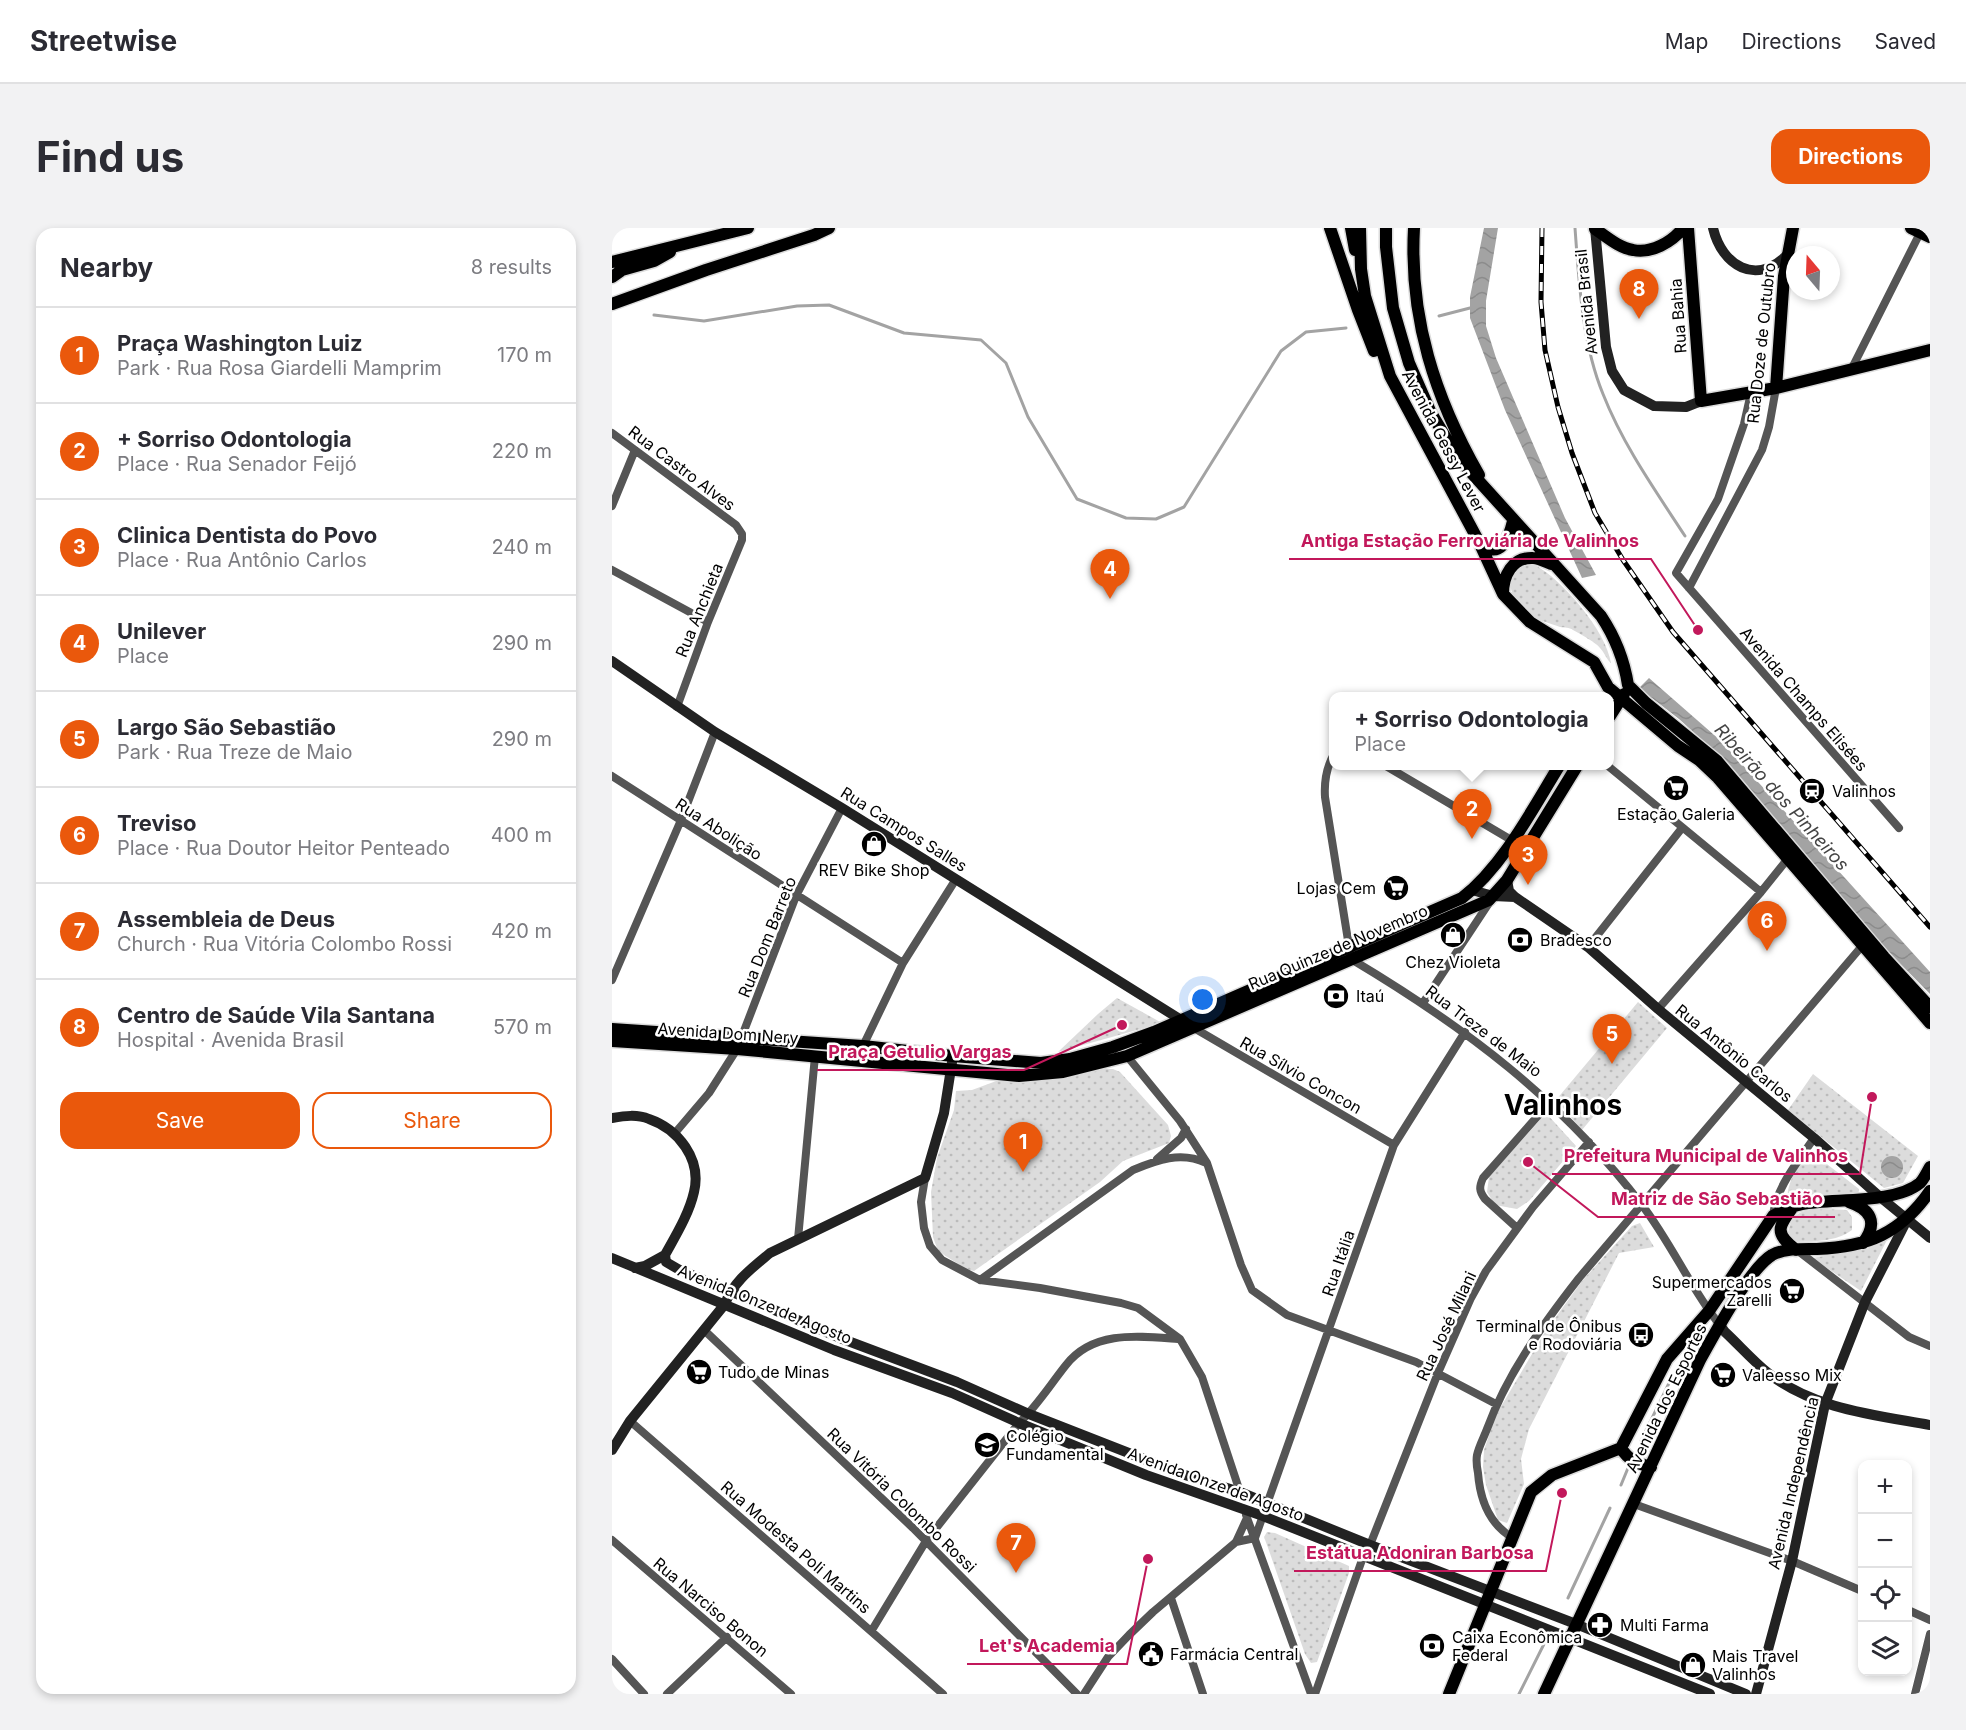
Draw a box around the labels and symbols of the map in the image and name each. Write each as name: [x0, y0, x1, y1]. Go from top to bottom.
north arrow: [1786, 246, 1840, 300]
street label: Avenida Brasil: [1571, 248, 1601, 356]
street label: Rua Doze de Outubro: [1743, 262, 1779, 424]
pin: 8: [1620, 270, 1658, 319]
street label: Rua Bahia: [1665, 278, 1691, 354]
street label: Avenida Gessy Lever: [1398, 366, 1490, 516]
street label: Rua Castro Alves: [625, 421, 739, 515]
callout: Antiga Estação Ferroviária de Valinhos: [1289, 523, 1651, 559]
text: Antiga Estação Ferroviária de Valinhos: [1301, 530, 1639, 551]
pin: 4: [1090, 550, 1130, 599]
street label: Rua Anchieta: [671, 560, 727, 660]
street label: Avenida Champs Elisées: [1736, 623, 1872, 775]
water label: Ribeirão dos Pinheiros: [1710, 719, 1854, 875]
supermarket icon: Estação Galeria: [1661, 773, 1691, 803]
station icon: Valinhos: [1797, 776, 1827, 806]
place label: Valinhos: [1832, 781, 1896, 801]
street label: Rua Campos Salles: [837, 782, 971, 876]
pin: 2: [1452, 790, 1492, 839]
street label: Rua Abolição: [672, 794, 766, 864]
place label: Estação Galeria: [1617, 804, 1735, 824]
shop icon: REV Bike Shop: [859, 829, 889, 859]
pin: 3: [1508, 836, 1548, 885]
place label: REV Bike Shop: [818, 860, 930, 880]
supermarket icon: Lojas Cem: [1381, 873, 1411, 903]
street label: Rua Dom Barreto: [734, 874, 800, 1000]
place label: Lojas Cem: [1297, 878, 1376, 898]
street label: Rua Quinze de Novembro: [1245, 900, 1431, 994]
pin: 6: [1748, 902, 1786, 951]
shop icon: Chez Violeta: [1438, 920, 1468, 950]
bank icon: Bradesco: [1505, 925, 1535, 955]
place label: Bradesco: [1540, 930, 1612, 950]
place label: Chez Violeta: [1405, 952, 1501, 972]
bank icon: Itaú: [1321, 981, 1351, 1011]
street label: Rua Treze de Maio: [1422, 981, 1546, 1081]
your location: [1188, 985, 1217, 1014]
place label: Itaú: [1356, 986, 1384, 1006]
street label: Rua Antônio Carlos: [1671, 1000, 1797, 1106]
pin: 5: [1592, 1014, 1632, 1064]
street label: Avenida Dom Nery: [657, 1018, 799, 1048]
street label: Rua Sílvio Concon: [1237, 1032, 1365, 1118]
callout: Praça Getulio Vargas: [817, 1034, 1024, 1070]
text: Praça Getulio Vargas: [828, 1041, 1012, 1062]
district label: Valinhos: [1504, 1088, 1622, 1122]
pin: 1: [1004, 1122, 1042, 1172]
callout: Prefeitura Municipal de Valinhos: [1552, 1138, 1860, 1174]
text: Prefeitura Municipal de Valinhos: [1564, 1145, 1848, 1166]
callout: Matriz de São Sebastião: [1598, 1181, 1835, 1217]
text: Matriz de São Sebastião: [1611, 1188, 1823, 1209]
street label: Rua Itália: [1317, 1227, 1359, 1299]
street label: Avenida Onze de Agosto: [675, 1260, 855, 1348]
street label: Rua José Milani: [1412, 1268, 1480, 1384]
place label: Supermercados Zarelli: [1652, 1272, 1772, 1310]
supermarket icon: Supermercados Zarelli: [1777, 1276, 1807, 1306]
place label: Terminal de Ônibus e Rodoviária: [1476, 1316, 1622, 1354]
street label: Avenida dos Esportes: [1621, 1320, 1711, 1476]
bus stop icon: Terminal de Ônibus e Rodoviária: [1626, 1320, 1656, 1350]
supermarket icon: Tudo de Minas: [684, 1357, 714, 1387]
supermarket icon: Valeesso Mix: [1708, 1360, 1738, 1390]
place label: Tudo de Minas: [718, 1362, 829, 1382]
place label: Valeesso Mix: [1742, 1365, 1842, 1385]
street label: Avenida Independência: [1763, 1395, 1823, 1571]
street label: Rua Vitória Colombo Rossi: [823, 1423, 981, 1577]
place label: Colégio Fundamental: [1006, 1426, 1104, 1464]
school or university icon: Colégio Fundamental: [972, 1430, 1002, 1460]
street label: Avenida Onze de Agosto: [1125, 1443, 1307, 1525]
street label: Rua Modesta Poli Martins: [717, 1476, 875, 1618]
pin: 7: [996, 1524, 1036, 1573]
callout: Estátua Adoniran Barbosa: [1294, 1535, 1546, 1571]
text: Estátua Adoniran Barbosa: [1306, 1542, 1534, 1563]
street label: Rua Narciso Bonon: [649, 1553, 773, 1661]
pharmacy icon: Multi Farma: [1585, 1610, 1615, 1640]
place label: Multi Farma: [1620, 1615, 1709, 1635]
place label: Caixa Econômica Federal: [1452, 1627, 1582, 1665]
callout: Let's Academia: [967, 1628, 1127, 1664]
bank icon: Caixa Econômica Federal: [1417, 1631, 1447, 1661]
text: Let's Academia: [979, 1635, 1115, 1656]
public building icon: Farmácia Central: [1136, 1639, 1166, 1669]
place label: Farmácia Central: [1170, 1644, 1298, 1664]
place label: Mais Travel Valinhos: [1712, 1646, 1798, 1684]
shop icon: Mais Travel Valinhos: [1678, 1650, 1708, 1680]

